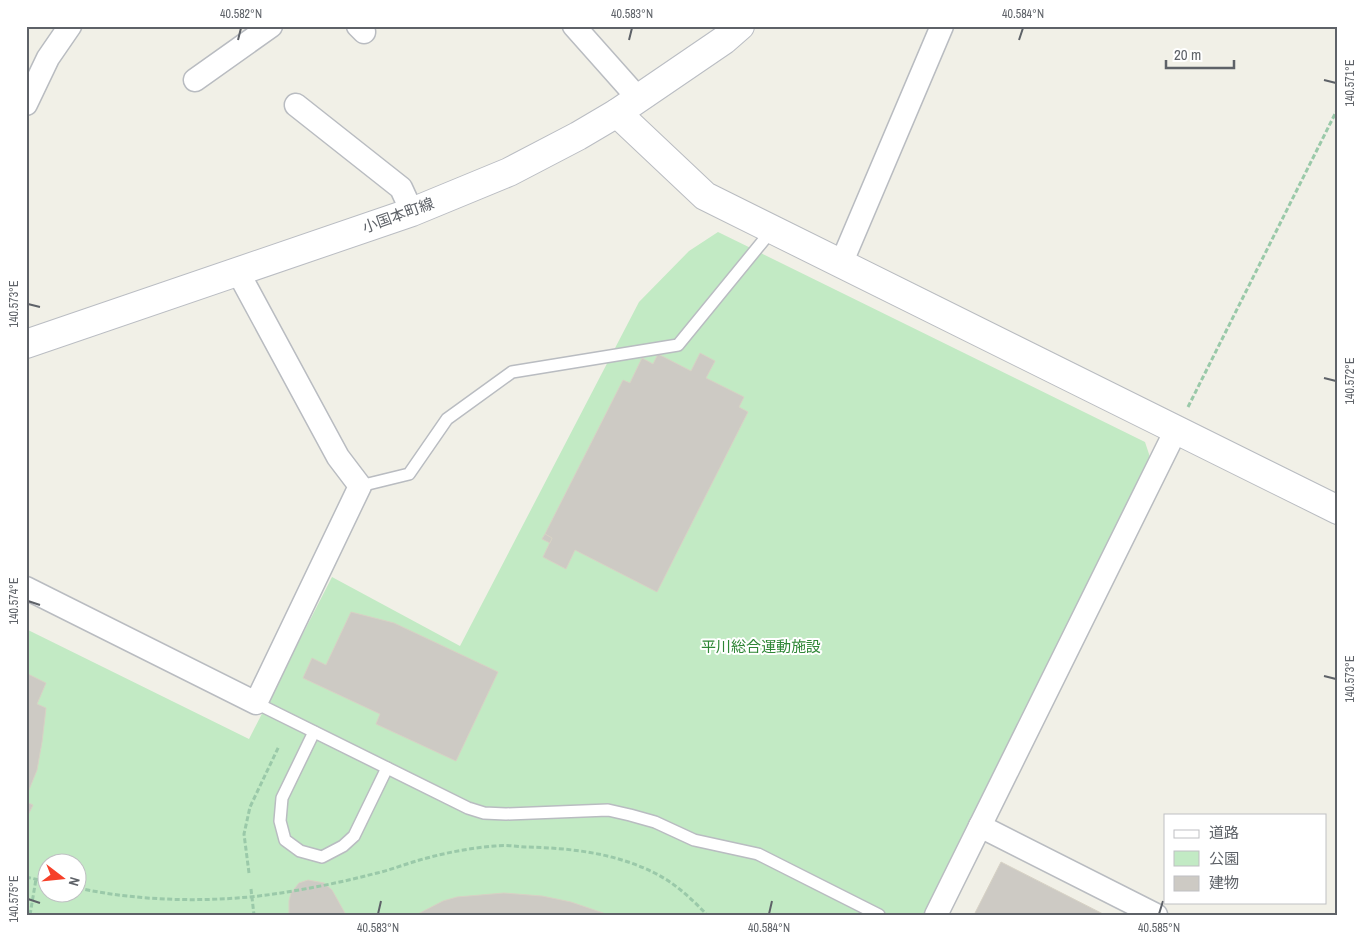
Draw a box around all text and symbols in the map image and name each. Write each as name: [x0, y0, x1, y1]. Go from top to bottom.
text: 40.582°N: [220, 6, 262, 22]
text: 40.583°N: [611, 6, 653, 22]
text: 40.584°N: [1002, 6, 1044, 22]
scale bar: [1166, 38, 1234, 70]
text: 20 m: [1174, 44, 1201, 65]
text: 140.571°E: [1342, 60, 1358, 106]
street label: 小国本町線: [359, 192, 437, 238]
text: 140.573°E: [6, 281, 22, 327]
text: 140.572°E: [1342, 358, 1358, 404]
text: 140.574°E: [6, 578, 22, 624]
park label: 平川総合運動施設: [701, 636, 821, 657]
text: 140.573°E: [1342, 656, 1358, 702]
legend: [1164, 814, 1326, 904]
text: 道路: [1209, 822, 1239, 843]
text: 公園: [1209, 848, 1239, 869]
north arrow: [38, 854, 88, 904]
text: 建物: [1209, 872, 1239, 893]
text: N: [65, 875, 84, 888]
text: 140.575°E: [6, 876, 22, 922]
text: 40.583°N: [357, 920, 399, 936]
text: 40.584°N: [748, 920, 790, 936]
text: 40.585°N: [1138, 920, 1180, 936]

